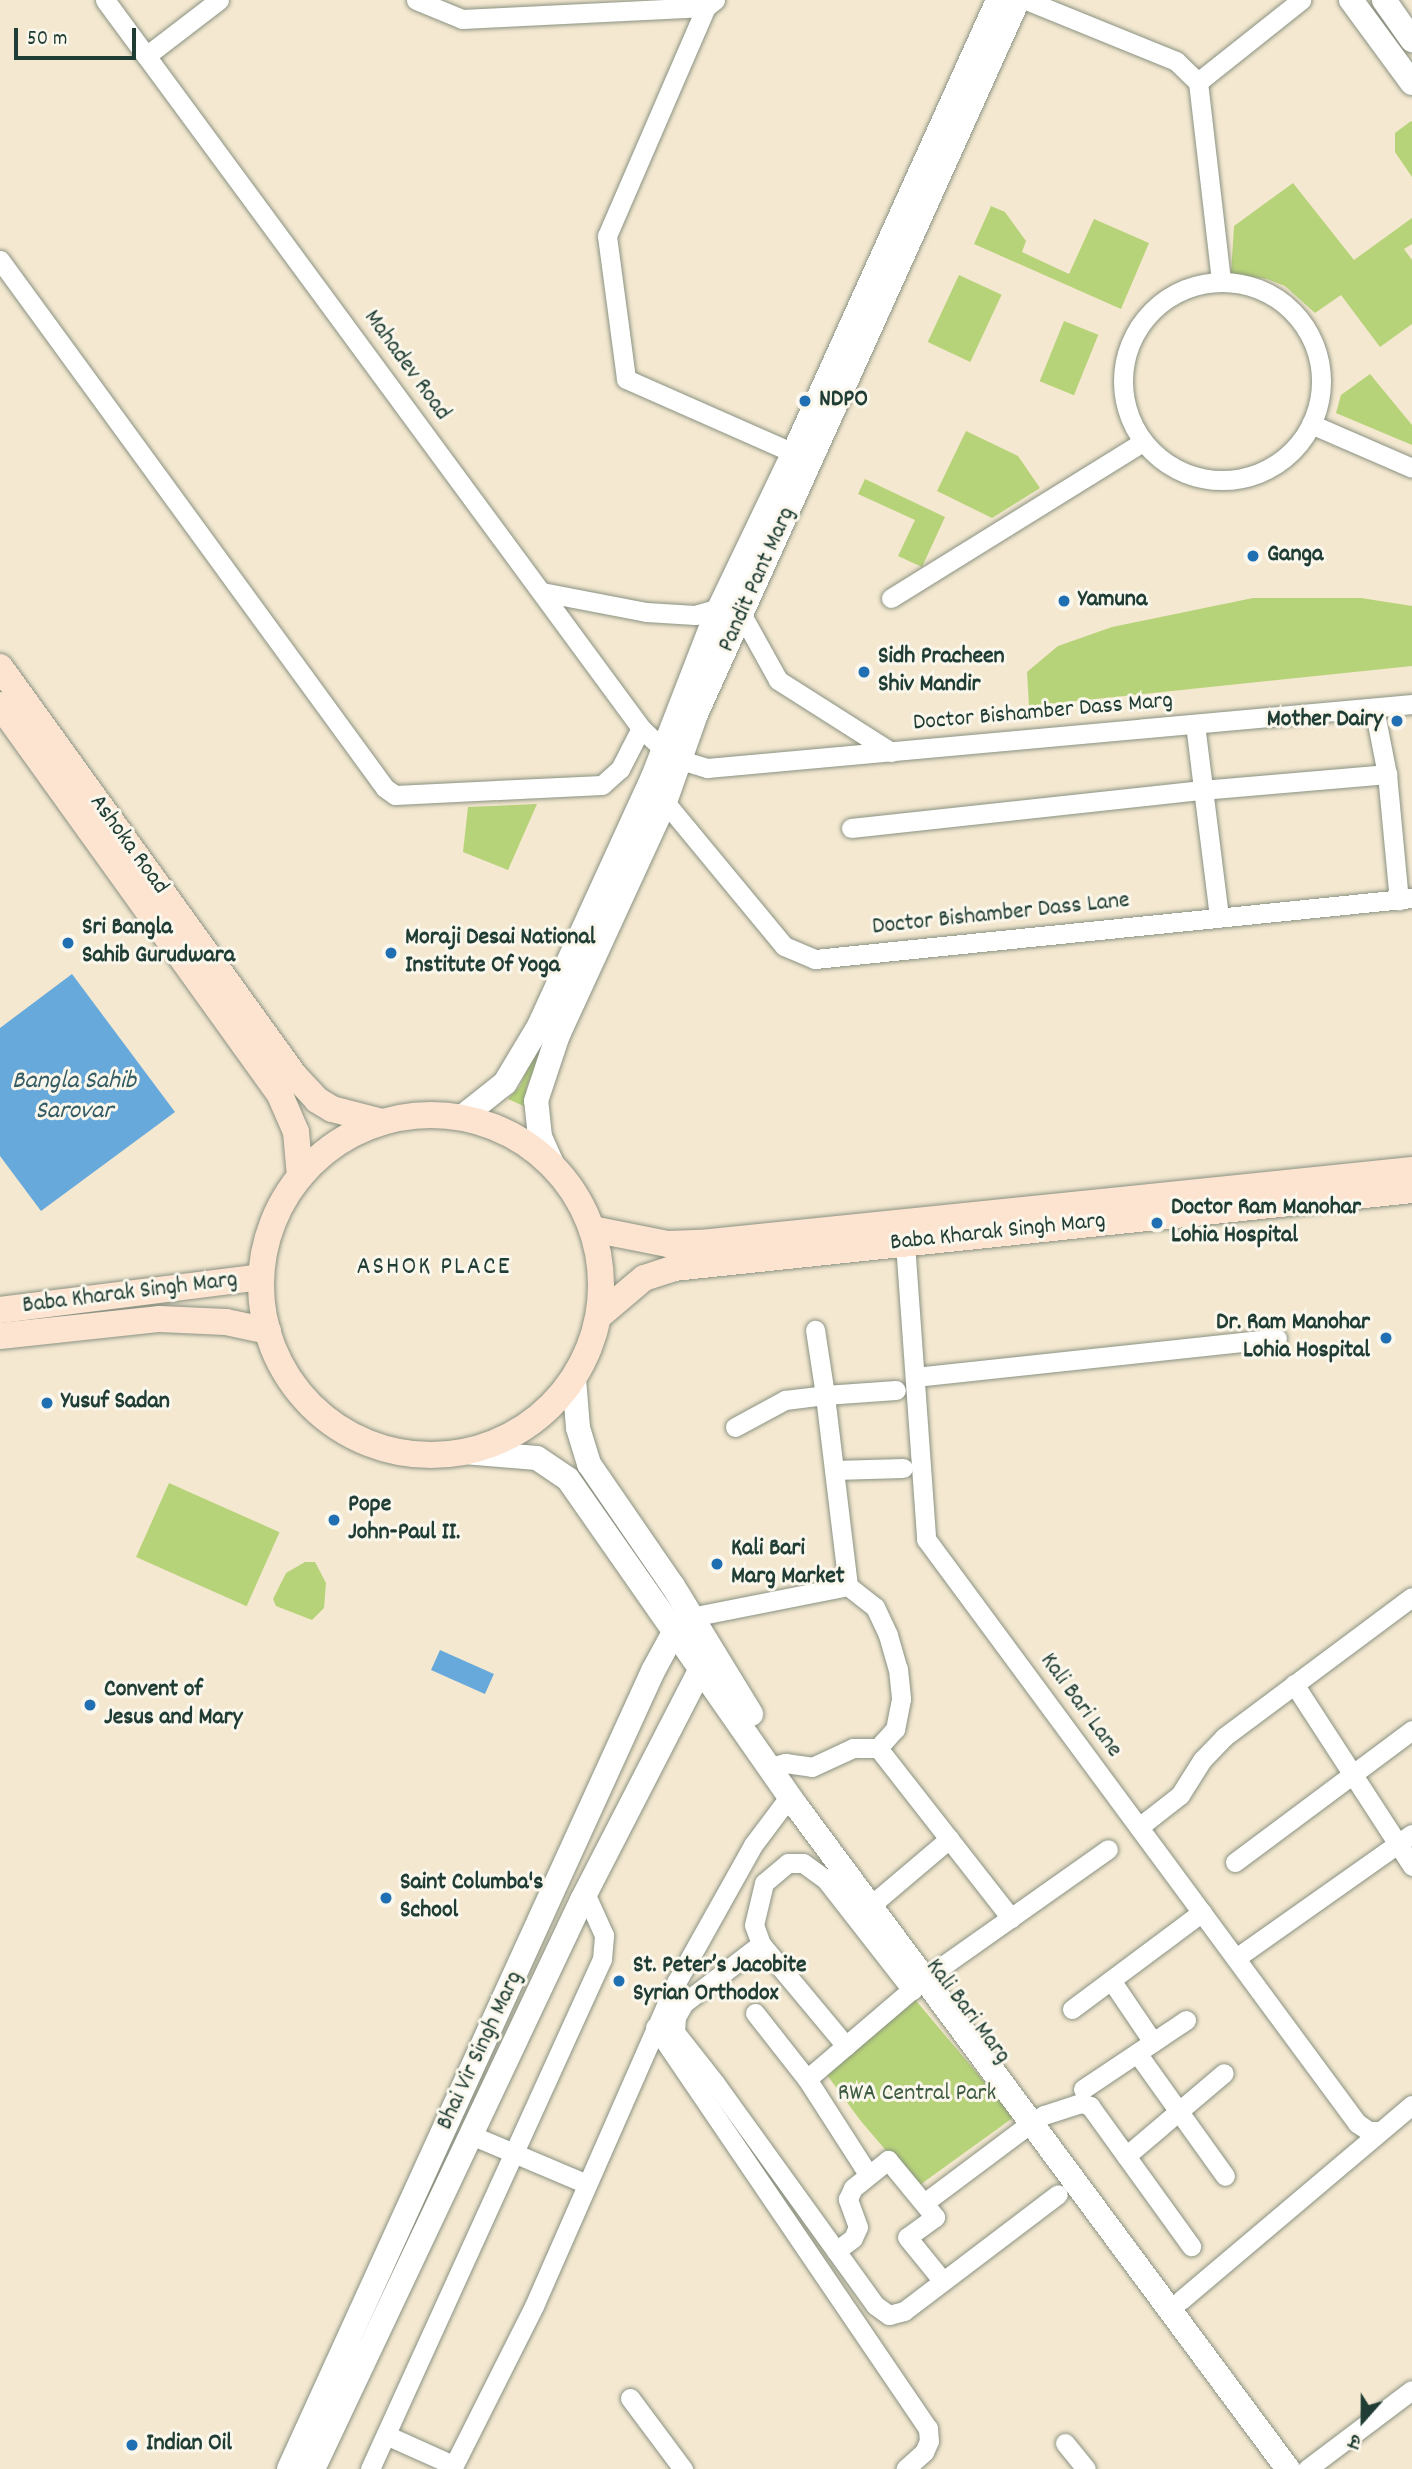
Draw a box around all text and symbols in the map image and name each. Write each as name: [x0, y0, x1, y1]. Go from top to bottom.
scale bar: [18, 14, 140, 58]
text: 50 m: [27, 25, 67, 55]
street label: Mahadev Road: [356, 305, 456, 427]
place label: NDPO: [819, 387, 868, 415]
marker: NDPO: [797, 393, 813, 409]
street label: Pandit Pant Marg: [713, 503, 803, 657]
place label: Ganga: [1267, 542, 1323, 570]
marker: Ganga: [1245, 548, 1261, 564]
place label: Yamuna: [1078, 587, 1147, 615]
marker: Yamuna: [1056, 593, 1072, 609]
place label: Sidh Pracheen Shiv Mandir: [878, 644, 1005, 700]
marker: Sidh Pracheen Shiv Mandir: [856, 664, 872, 680]
street label: Doctor Bishamber Dass Marg: [912, 687, 1174, 739]
place label: Mother Dairy: [1267, 707, 1383, 735]
marker: Mother Dairy: [1389, 713, 1405, 729]
street label: Ashoka Road: [82, 789, 174, 901]
street label: Doctor Bishamber Dass Lane: [871, 887, 1131, 943]
place label: Sri Bangla Sahib Gurudwara: [82, 915, 235, 971]
place label: Moraji Desai National Institute Of Yoga: [405, 925, 595, 981]
marker: Sri Bangla Sahib Gurudwara: [60, 935, 76, 951]
marker: Moraji Desai National Institute Of Yoga: [383, 945, 399, 961]
water label: Bangla Sahib Sarovar: [12, 1066, 136, 1128]
place label: Doctor Ram Manohar Lohia Hospital: [1171, 1195, 1361, 1251]
street label: Baba Kharak Singh Marg: [889, 1207, 1107, 1259]
marker: Doctor Ram Manohar Lohia Hospital: [1149, 1215, 1165, 1231]
district label: ASHOK PLACE: [358, 1252, 510, 1284]
street label: Baba Kharak Singh Marg: [21, 1267, 239, 1321]
place label: Dr. Ram Manohar Lohia Hospital: [1216, 1310, 1370, 1366]
marker: Dr. Ram Manohar Lohia Hospital: [1376, 1328, 1396, 1348]
place label: Yusuf Sadan: [61, 1389, 170, 1417]
marker: Yusuf Sadan: [39, 1395, 55, 1411]
place label: Pope John-Paul II.: [348, 1492, 460, 1548]
marker: Pope John-Paul II.: [326, 1512, 342, 1528]
place label: Kali Bari Marg Market: [731, 1536, 845, 1592]
marker: Kali Bari Marg Market: [709, 1556, 725, 1572]
street label: Kali Bari Lane: [1032, 1648, 1128, 1764]
place label: Convent of Jesus and Mary: [104, 1677, 242, 1733]
marker: Convent of Jesus and Mary: [82, 1697, 98, 1713]
place label: Saint Columba's School: [400, 1870, 543, 1926]
marker: Saint Columba's School: [378, 1890, 394, 1906]
place label: St. Peter’s Jacobite Syrian Orthodox: [633, 1953, 807, 2009]
street label: Kali Bari Marg: [918, 1954, 1016, 2070]
street label: Bhai Vir Singh Marg: [432, 1967, 530, 2135]
marker: St. Peter’s Jacobite Syrian Orthodox: [611, 1973, 627, 1989]
park label: RWA Central Park: [838, 2081, 996, 2109]
north arrow: [1328, 2385, 1398, 2455]
text: उ: [1345, 2426, 1365, 2455]
place label: Indian Oil: [146, 2431, 232, 2459]
marker: Indian Oil: [124, 2437, 140, 2453]

